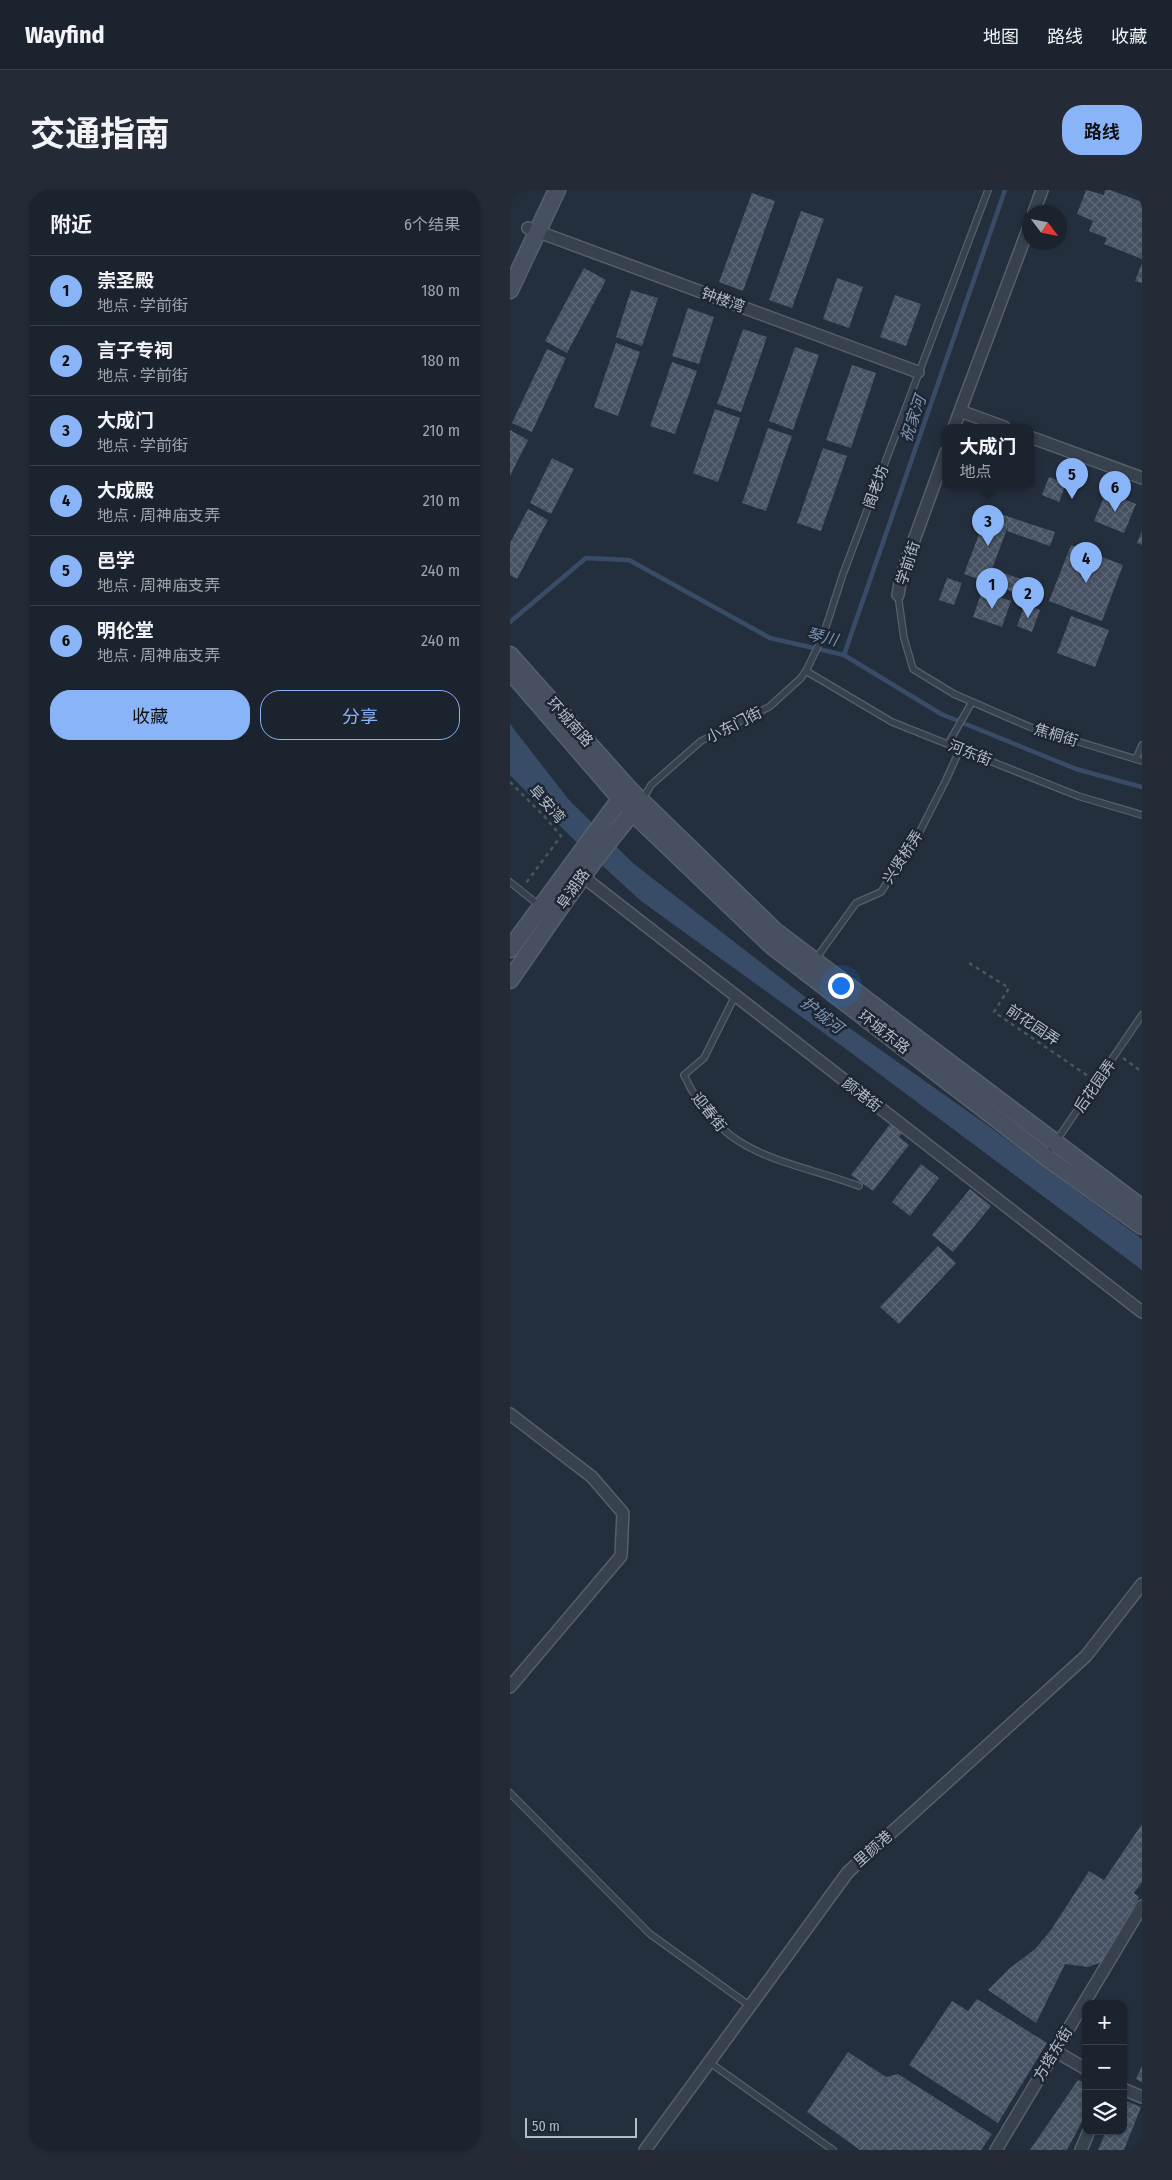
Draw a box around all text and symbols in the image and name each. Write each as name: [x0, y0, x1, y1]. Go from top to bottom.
text: Wayfind: [25, 21, 105, 49]
text: 地图: [983, 26, 1019, 48]
text: 路线: [1047, 26, 1083, 48]
text: 收藏: [1111, 26, 1147, 48]
button: 路线: [1062, 105, 1142, 155]
text: 交通指南: [30, 113, 170, 155]
north arrow: [1022, 205, 1067, 250]
text: 附近: [50, 212, 92, 238]
text: 6个结果: [404, 215, 460, 234]
text: 崇圣殿: [97, 269, 154, 292]
text: 1: [63, 281, 69, 300]
text: 180 m: [421, 281, 460, 300]
street label: 钟楼湾: [699, 284, 747, 316]
text: 地点 · 学前街: [97, 296, 188, 315]
text: 言子专祠: [97, 339, 173, 362]
text: 2: [62, 351, 70, 370]
text: 180 m: [421, 351, 460, 370]
text: 地点 · 学前街: [97, 366, 188, 385]
water label: 祝家河: [896, 390, 931, 445]
text: 大成门: [97, 409, 154, 432]
text: 3: [62, 421, 70, 440]
text: 210 m: [423, 421, 460, 440]
popup: [942, 424, 1034, 489]
text: 大成门: [959, 435, 1017, 458]
text: 地点 · 学前街: [97, 436, 188, 455]
pin: 5: [1056, 458, 1088, 499]
text: 地点: [959, 462, 992, 481]
street label: 阁老坊: [860, 463, 892, 511]
pin: 6: [1099, 471, 1131, 512]
text: 大成殿: [97, 479, 154, 502]
text: 4: [62, 491, 70, 510]
text: 210 m: [423, 491, 460, 510]
pin: 3: [972, 505, 1004, 546]
text: 地点 · 周神庙支弄: [97, 506, 220, 525]
street label: 学前街: [892, 539, 924, 587]
pin: 4: [1070, 542, 1102, 583]
text: 邑学: [97, 549, 135, 572]
text: 5: [62, 561, 70, 580]
text: 240 m: [421, 561, 460, 580]
pin: 1: [976, 568, 1008, 609]
text: 地点 · 周神庙支弄: [97, 576, 220, 595]
pin: 2: [1012, 577, 1044, 618]
text: 明伦堂: [97, 619, 154, 642]
water label: 琴川: [804, 624, 842, 650]
text: 6: [62, 631, 70, 650]
text: 240 m: [421, 631, 460, 650]
text: 地点 · 周神庙支弄: [97, 646, 220, 665]
button: 收藏: [50, 690, 250, 740]
button: 分享: [260, 690, 460, 740]
street label: 环城南路: [543, 694, 597, 750]
street label: 小东门街: [703, 703, 765, 747]
street label: 焦桐街: [1032, 720, 1080, 750]
street label: 河东街: [946, 737, 994, 769]
street label: 阜安湾: [525, 781, 569, 827]
street label: 兴贤桥弄: [879, 827, 927, 887]
street label: 阜湖路: [553, 865, 593, 913]
your location: [828, 973, 854, 999]
water label: 护城河: [797, 993, 849, 1039]
street label: 前花园弄: [1003, 1001, 1063, 1049]
street label: 环城东路: [855, 1006, 913, 1058]
street label: 后花园弄: [1070, 1056, 1120, 1116]
street label: 颜港街: [839, 1074, 885, 1116]
street label: 迎春街: [688, 1089, 730, 1135]
street label: 里颜港: [850, 1827, 896, 1871]
map controls: [1082, 2000, 1127, 2135]
button: +: [1082, 2000, 1127, 2045]
street label: 方塔东街: [1030, 2024, 1076, 2084]
button: −: [1082, 2045, 1127, 2090]
button: layers: [1082, 2090, 1127, 2135]
scale bar: [525, 2115, 638, 2138]
text: 50 m: [532, 2118, 560, 2135]

